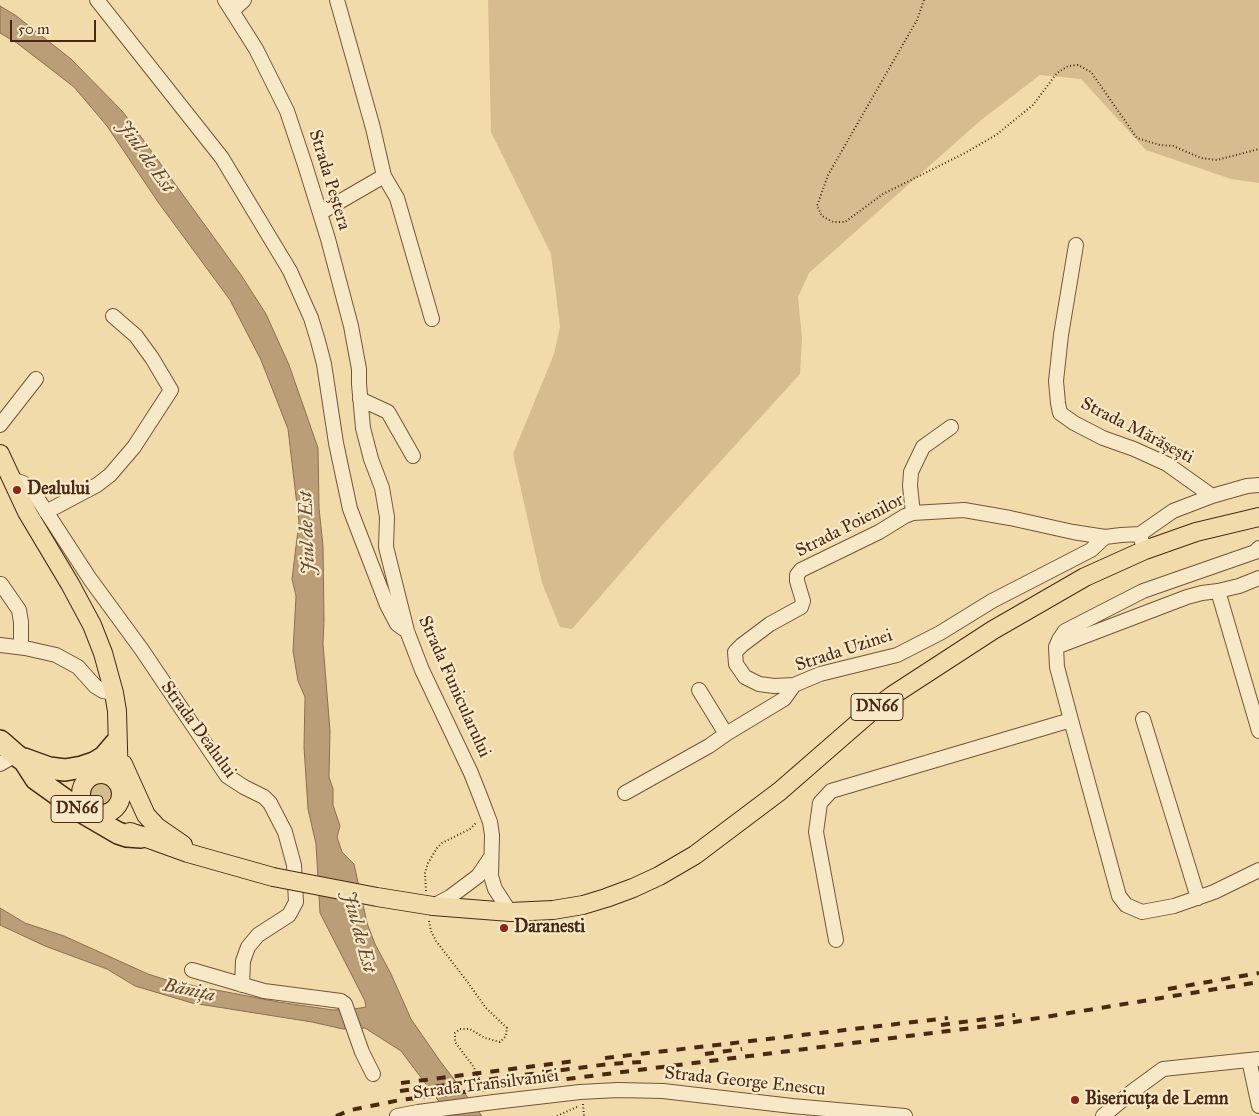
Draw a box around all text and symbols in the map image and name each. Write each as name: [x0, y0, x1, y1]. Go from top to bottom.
scale bar: [12, 10, 99, 42]
text: 50 m: [18, 20, 50, 38]
water label: Jiul de Est: [112, 116, 178, 198]
street label: Strada Peștera: [304, 127, 354, 233]
street label: Strada Mărășești: [1077, 393, 1197, 469]
place label: Dealului: [27, 479, 90, 501]
marker: Dealului: [11, 484, 23, 496]
street label: Strada Poienilor: [792, 489, 908, 563]
water label: Jiul de Est: [295, 491, 321, 575]
street label: Strada Funicularului: [413, 613, 495, 761]
street label: Strada Uzinei: [793, 625, 895, 677]
street label: Strada Dealului: [156, 677, 240, 783]
road number: DN66: [851, 694, 903, 720]
road number: DN66: [51, 796, 103, 822]
water label: Jiul de Est: [336, 889, 380, 975]
place label: Daranesti: [514, 917, 585, 939]
marker: Daranesti: [498, 922, 510, 934]
water label: Bănița: [161, 974, 217, 1008]
street label: Strada George Enescu: [663, 1063, 827, 1101]
street label: Strada Transilvaniei: [412, 1065, 560, 1105]
place label: Bisericuța de Lemn: [1085, 1089, 1229, 1111]
marker: Bisericuța de Lemn: [1069, 1094, 1081, 1106]

